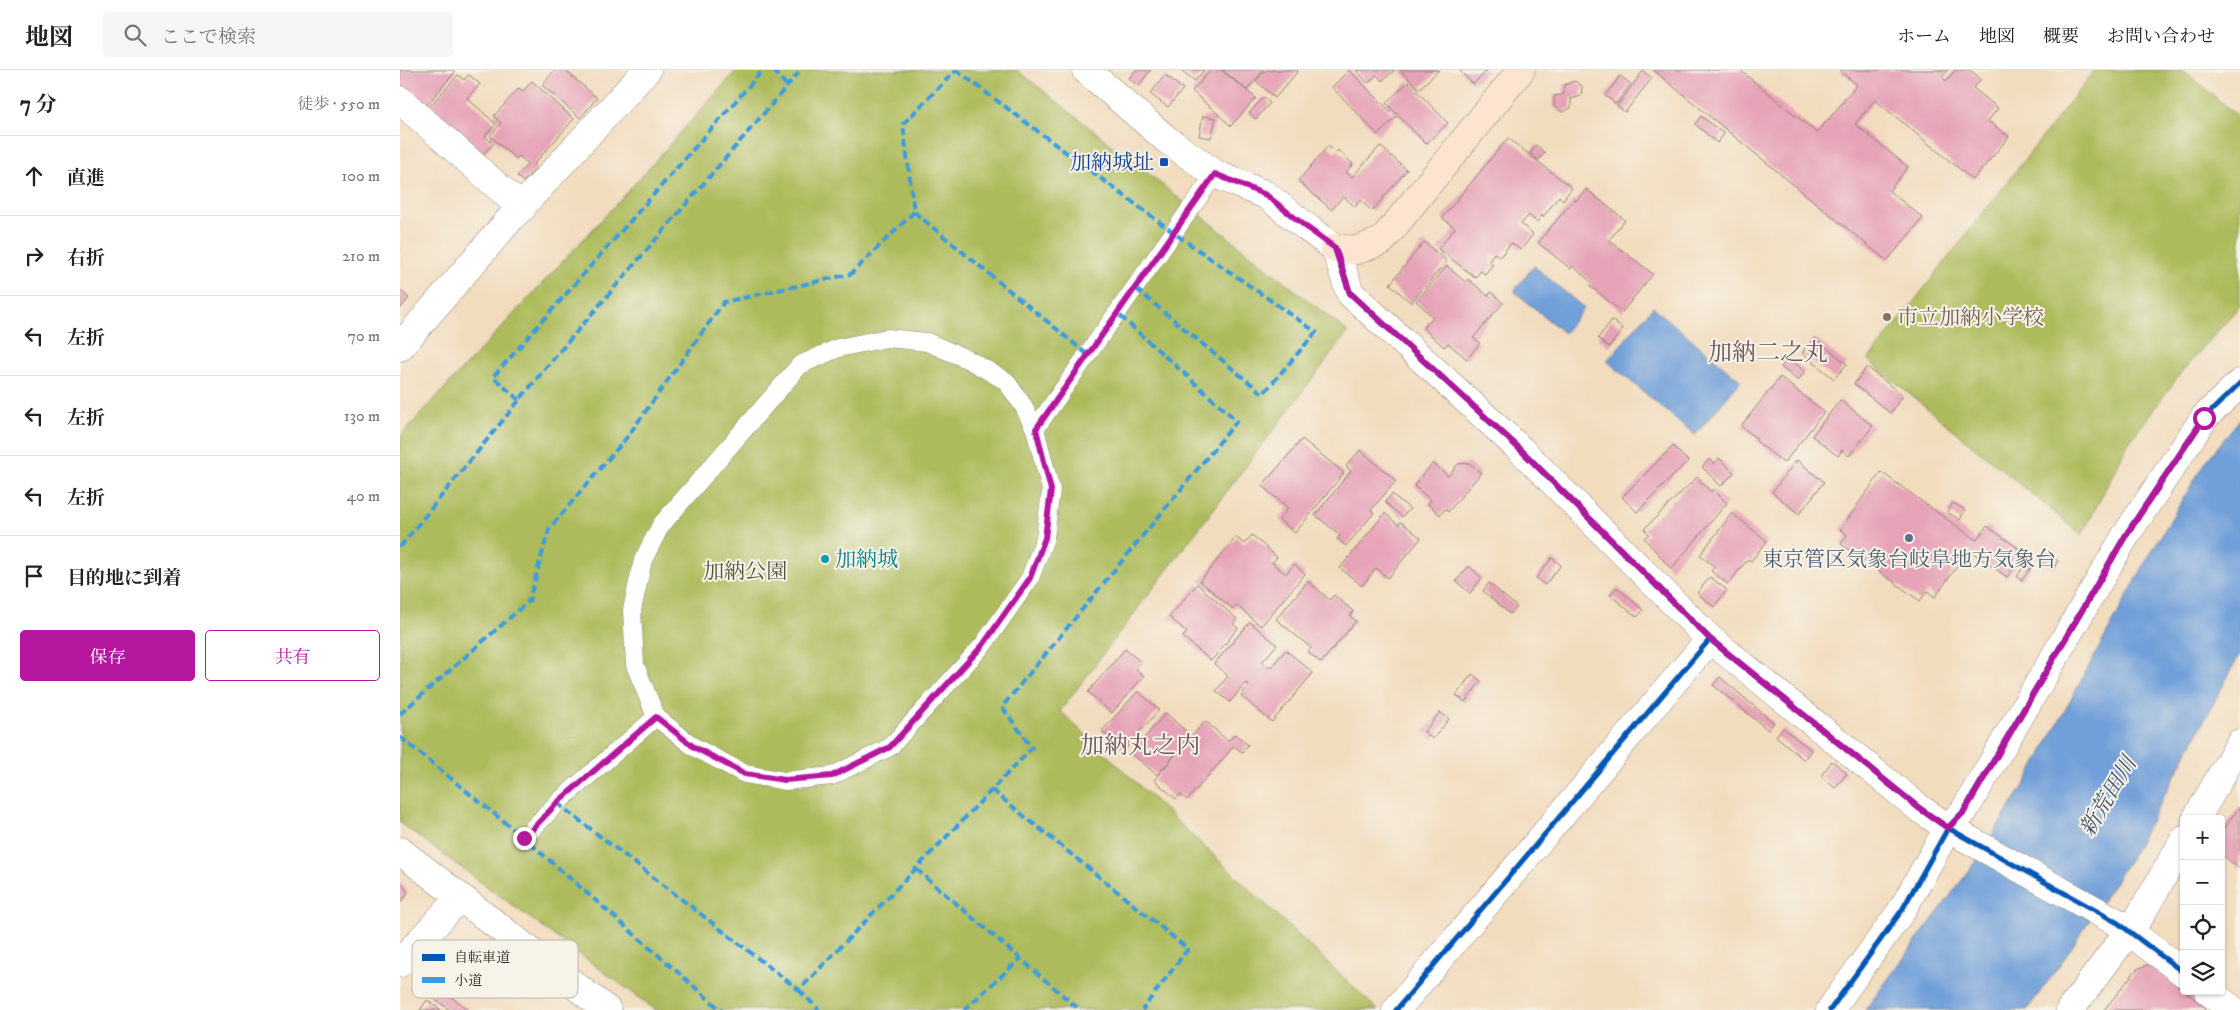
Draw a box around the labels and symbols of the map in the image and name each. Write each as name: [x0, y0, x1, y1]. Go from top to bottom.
place label: 加納城址: [1070, 150, 1154, 176]
marker: 加納城址: [1158, 156, 1170, 168]
place label: 市立加納小学校: [1897, 305, 2044, 331]
marker: 市立加納小学校: [1881, 311, 1893, 323]
district label: 加納二之丸: [1708, 338, 1828, 368]
route start: [2193, 407, 2216, 430]
marker: 東京管区気象台岐阜地方気象台: [1903, 532, 1915, 544]
place label: 加納城: [835, 547, 898, 573]
place label: 東京管区気象台岐阜地方気象台: [1762, 547, 2056, 573]
marker: 加納城: [819, 553, 831, 565]
park label: 加納公園: [703, 559, 787, 585]
district label: 加納丸之内: [1080, 731, 1200, 761]
water label: 新荒田川: [2074, 750, 2144, 841]
route end: [513, 827, 536, 850]
legend: [412, 940, 578, 998]
text: 自転車道: [454, 949, 510, 967]
text: 小道: [454, 972, 482, 990]

